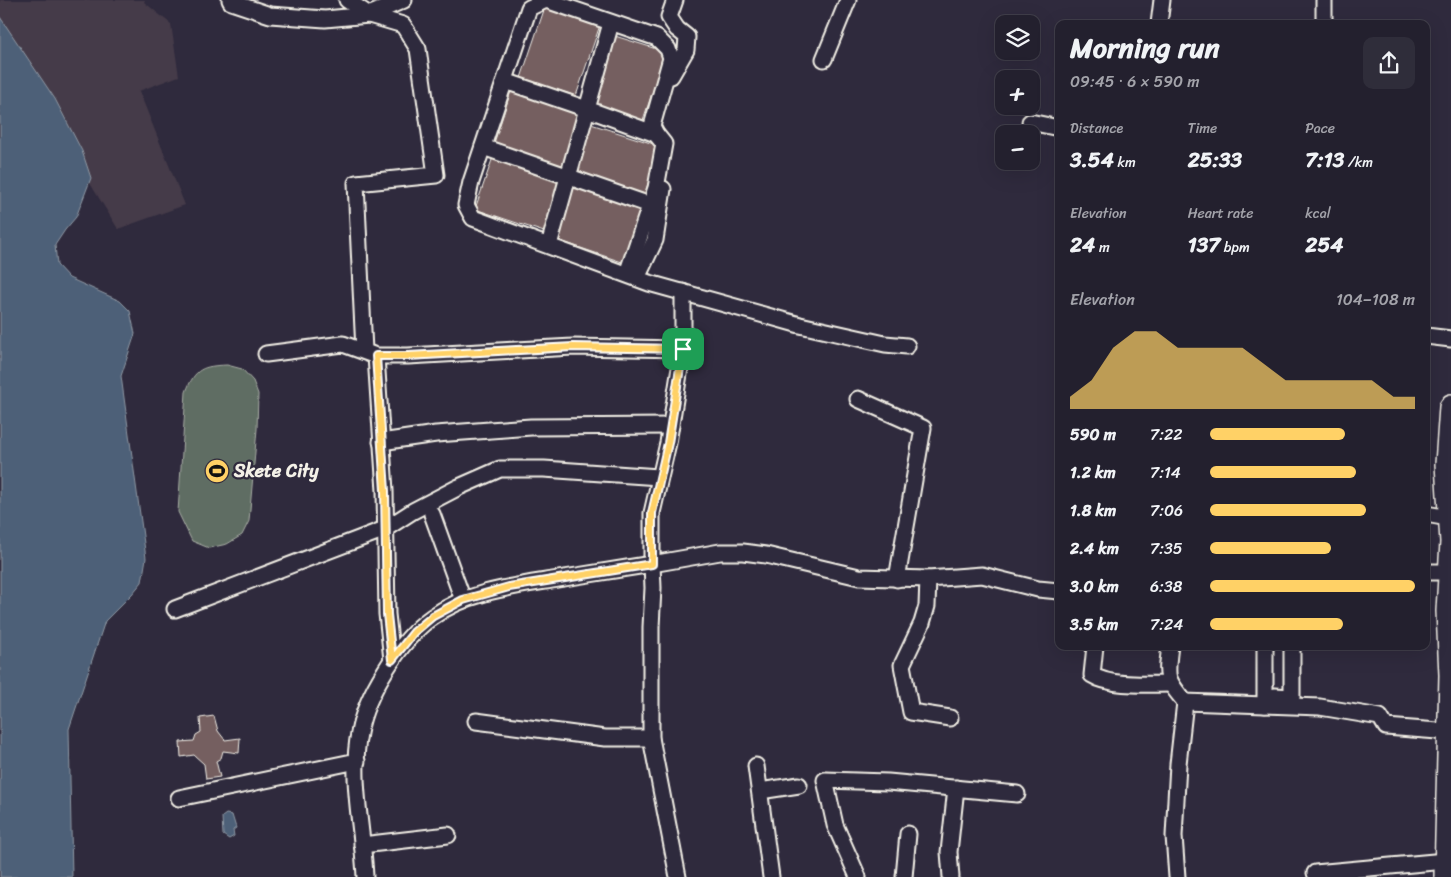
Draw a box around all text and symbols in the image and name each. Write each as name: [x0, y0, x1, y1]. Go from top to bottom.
map controls: [995, 15, 1040, 170]
button: layers: [995, 15, 1040, 60]
text: Morning run: [1070, 23, 1220, 72]
button: share: [1363, 37, 1415, 89]
text: 09:45 · 6 × 590 m: [1070, 67, 1200, 96]
button: +: [995, 70, 1040, 115]
text: Distance: [1070, 116, 1123, 141]
text: Time: [1188, 116, 1217, 141]
text: Pace: [1305, 116, 1335, 141]
button: −: [995, 125, 1040, 170]
text: 3.54: [1070, 141, 1114, 179]
text: 25:33: [1188, 141, 1242, 179]
text: 7:13: [1305, 141, 1344, 179]
text: km: [1114, 150, 1136, 175]
text: /km: [1344, 150, 1373, 175]
text: Elevation: [1070, 201, 1127, 226]
text: Heart rate: [1188, 201, 1253, 226]
text: kcal: [1305, 201, 1331, 226]
text: 24: [1070, 226, 1095, 264]
text: 137: [1188, 226, 1220, 264]
text: 254: [1305, 226, 1343, 264]
text: m: [1095, 235, 1110, 260]
text: bpm: [1220, 235, 1250, 260]
text: Elevation: [1070, 285, 1135, 314]
text: 104–108 m: [1336, 285, 1415, 314]
pin: [662, 328, 704, 370]
icon: arrive: [669, 335, 697, 363]
text: 590 m: [1070, 420, 1116, 449]
text: 7:22: [1150, 420, 1182, 449]
place label: Skete City: [233, 455, 319, 487]
sports icon: Skete City: [204, 458, 230, 484]
text: 1.2 km: [1070, 458, 1116, 487]
text: 7:14: [1150, 458, 1181, 487]
text: 1.8 km: [1070, 496, 1116, 525]
text: 7:06: [1150, 496, 1183, 525]
text: 2.4 km: [1070, 534, 1119, 563]
text: 7:35: [1150, 534, 1183, 563]
text: 3.0 km: [1070, 572, 1119, 601]
text: 6:38: [1150, 572, 1182, 601]
text: 3.5 km: [1070, 610, 1118, 639]
text: 7:24: [1150, 610, 1183, 639]

